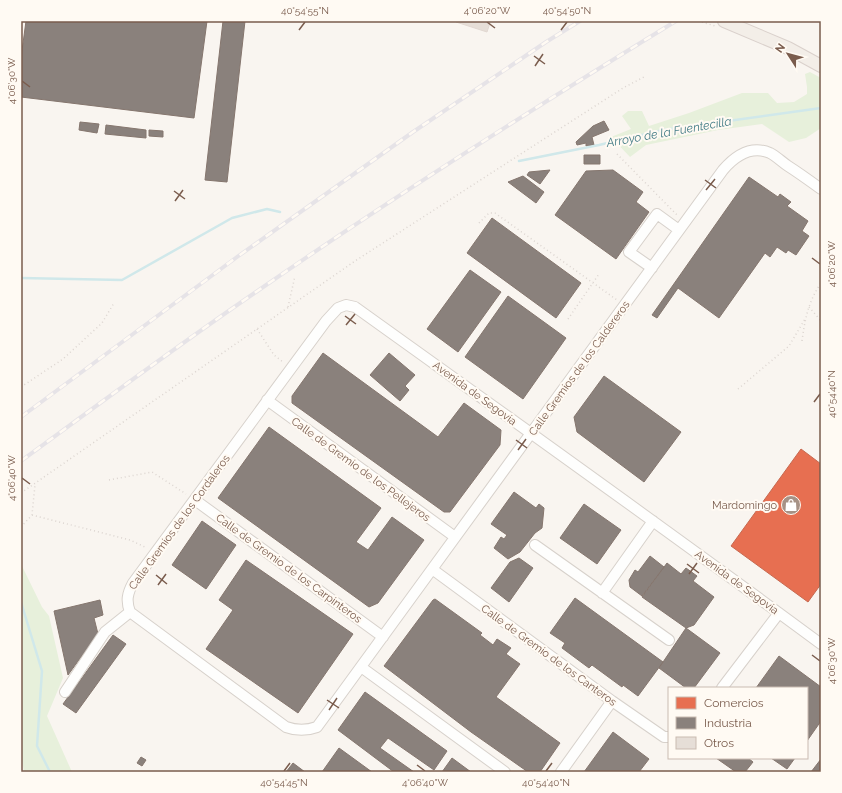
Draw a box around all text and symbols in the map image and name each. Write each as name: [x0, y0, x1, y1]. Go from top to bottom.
text: 40°54'55"N: [281, 5, 329, 16]
text: 4°06'20"W: [464, 5, 511, 16]
text: 40°54'50"N: [543, 5, 591, 16]
north arrow: [768, 34, 808, 74]
text: N: [773, 41, 788, 56]
text: 4°06'30"W: [6, 57, 17, 104]
water label: Arroyo de la Fuentecilla: [604, 114, 733, 150]
text: 4°06'20"W: [826, 240, 837, 287]
street label: Calle Gremios de los Caldereros: [526, 298, 633, 438]
street label: Avenida de Segovia: [430, 359, 519, 428]
text: 40°54'40"N: [826, 370, 837, 418]
street label: Calle de Gremio de los Pellejeros: [289, 415, 433, 524]
street label: Calle Gremios de los Cordaleros: [126, 452, 233, 592]
text: 4°06'40"W: [6, 454, 17, 501]
shop icon: Mardomingo: [780, 494, 802, 516]
place label: Mardomingo: [712, 499, 777, 512]
street label: Calle de Gremio de los Carpinteros: [213, 511, 364, 626]
street label: Avenida de Segovia: [692, 548, 781, 617]
street label: Calle de Gremio de los Canteros: [479, 602, 619, 709]
text: 4°06'30"W: [826, 637, 837, 684]
legend: [668, 687, 808, 759]
text: Comercios: [704, 696, 764, 710]
text: Industria: [704, 716, 752, 730]
text: Otros: [704, 736, 734, 750]
text: 40°54'45"N: [260, 777, 308, 788]
text: 4°06'40"W: [402, 777, 449, 788]
text: 40°54'40"N: [522, 777, 570, 788]

